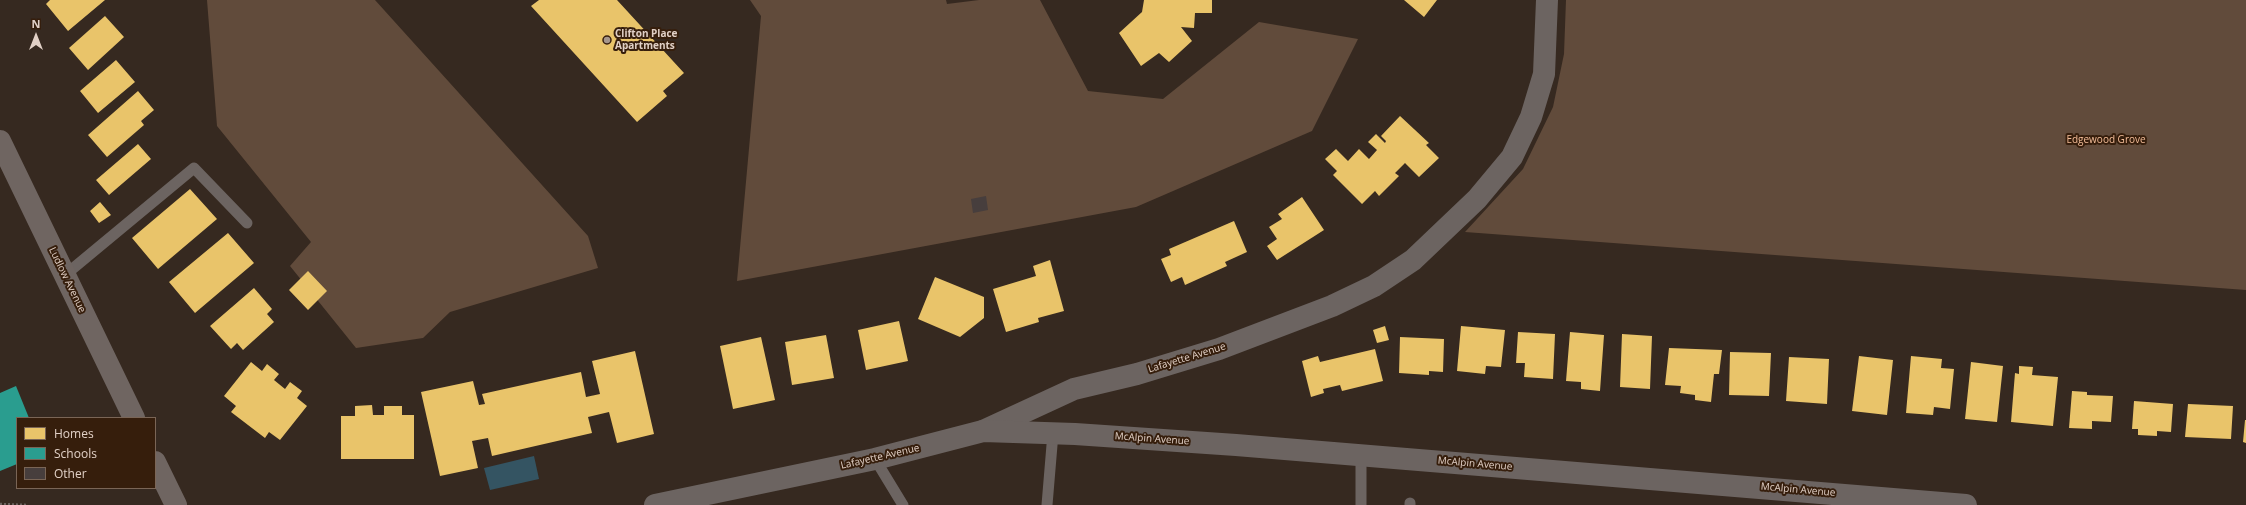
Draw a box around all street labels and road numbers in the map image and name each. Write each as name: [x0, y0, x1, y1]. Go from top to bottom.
street label: Ludlow Avenue: [46, 245, 88, 315]
street label: Lafayette Avenue: [1147, 340, 1227, 376]
street label: McAlpin Avenue: [1114, 430, 1190, 448]
street label: Lafayette Avenue: [839, 442, 921, 472]
street label: McAlpin Avenue: [1437, 455, 1513, 473]
street label: McAlpin Avenue: [1760, 481, 1836, 499]

